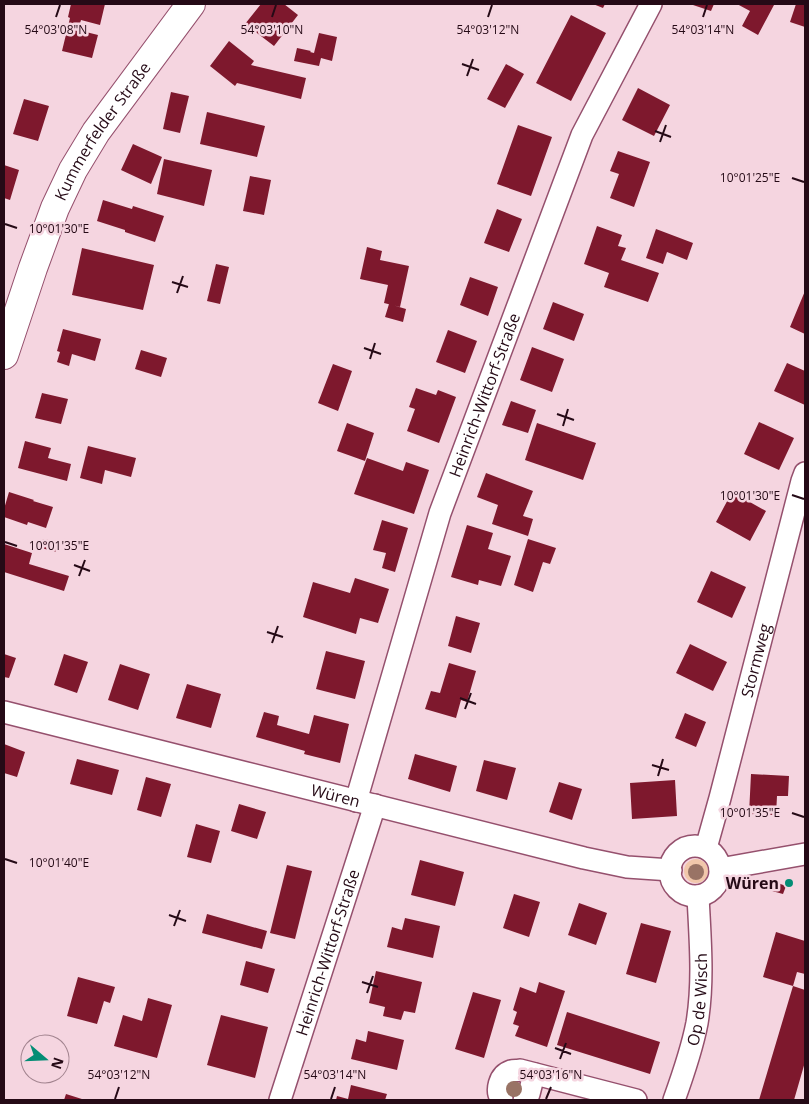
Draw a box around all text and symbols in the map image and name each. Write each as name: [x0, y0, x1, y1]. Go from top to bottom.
text: 54°03'08"N: [25, 21, 87, 38]
text: 54°03'10"N: [241, 21, 303, 38]
text: 54°03'12"N: [457, 21, 519, 38]
text: 54°03'14"N: [672, 21, 734, 38]
street label: Kummerfelder Straße: [49, 57, 155, 204]
text: 10°01'25"E: [720, 169, 780, 186]
text: 10°01'30"E: [29, 220, 89, 237]
street label: Heinrich-Wittorf-Straße: [443, 310, 525, 480]
text: 10°01'30"E: [720, 487, 780, 504]
text: 10°01'35"E: [29, 537, 89, 554]
street label: Stormweg: [735, 621, 776, 700]
street label: Würen: [309, 779, 363, 812]
text: 10°01'35"E: [720, 804, 780, 821]
text: 10°01'40"E: [29, 854, 89, 871]
street label: Heinrich-Wittorf-Straße: [290, 866, 365, 1039]
place label: Würen: [726, 872, 779, 894]
marker: Würen: [783, 877, 795, 889]
street label: Op de Wisch: [681, 953, 712, 1048]
north arrow: [20, 1034, 70, 1084]
text: N: [47, 1055, 69, 1072]
text: 54°03'12"N: [88, 1066, 150, 1083]
text: 54°03'14"N: [304, 1066, 366, 1083]
text: 54°03'16"N: [520, 1066, 582, 1083]

